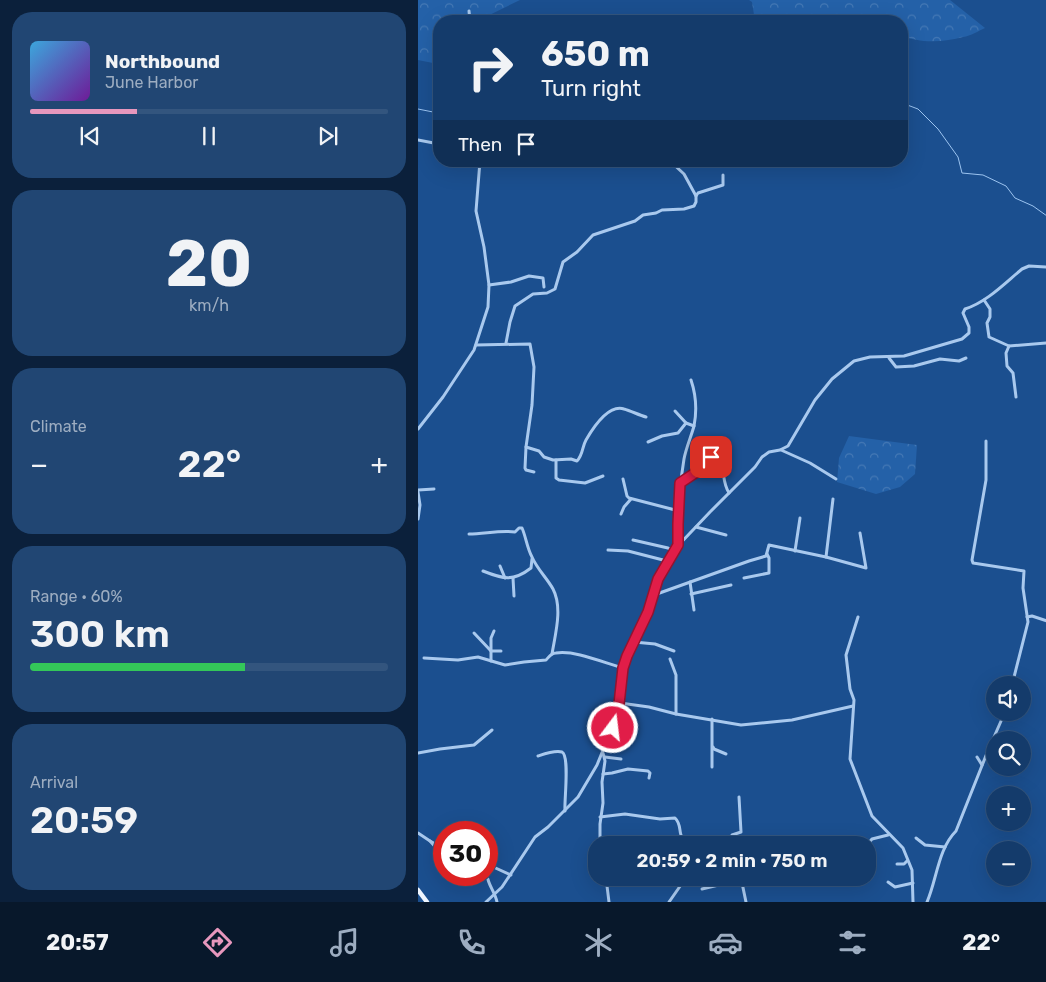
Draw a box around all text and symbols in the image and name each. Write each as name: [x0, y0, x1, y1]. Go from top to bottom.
text: 650 m: [541, 33, 650, 75]
icon: right: [458, 35, 523, 100]
text: Northbound: [105, 50, 220, 73]
text: June Harbor: [105, 73, 198, 92]
text: Turn right: [541, 75, 641, 102]
icon: previous: [76, 122, 104, 150]
icon: pause: [195, 122, 223, 150]
icon: next: [314, 122, 342, 150]
icon: arrive: [512, 130, 540, 158]
text: Then: [458, 133, 502, 156]
text: 20: [166, 225, 252, 302]
text: km/h: [189, 296, 229, 315]
text: Climate: [30, 417, 87, 436]
pin: [690, 436, 732, 478]
text: 22°: [178, 441, 241, 487]
icon: arrive: [697, 443, 725, 471]
text: −: [30, 448, 48, 481]
text: +: [371, 448, 388, 481]
text: Range · 60%: [30, 587, 123, 606]
text: 300 km: [30, 611, 170, 657]
map controls: [986, 676, 1031, 886]
button: sound: [986, 676, 1031, 721]
position arrow: [586, 701, 638, 753]
button: search: [986, 731, 1031, 776]
text: Arrival: [30, 773, 78, 792]
button: +: [986, 786, 1031, 831]
text: 20:59: [30, 797, 138, 843]
speed limit sign: 30: [433, 821, 498, 886]
button: −: [986, 841, 1031, 886]
text: 20:59 · 2 min · 750 m: [637, 849, 827, 872]
icon: directions: [200, 925, 235, 960]
icon: music: [327, 925, 362, 960]
icon: phone: [454, 925, 489, 960]
icon: climate: [581, 925, 616, 960]
icon: car: [708, 925, 743, 960]
icon: filters: [835, 925, 870, 960]
text: 20:57: [46, 929, 109, 956]
text: 22°: [962, 929, 1000, 956]

